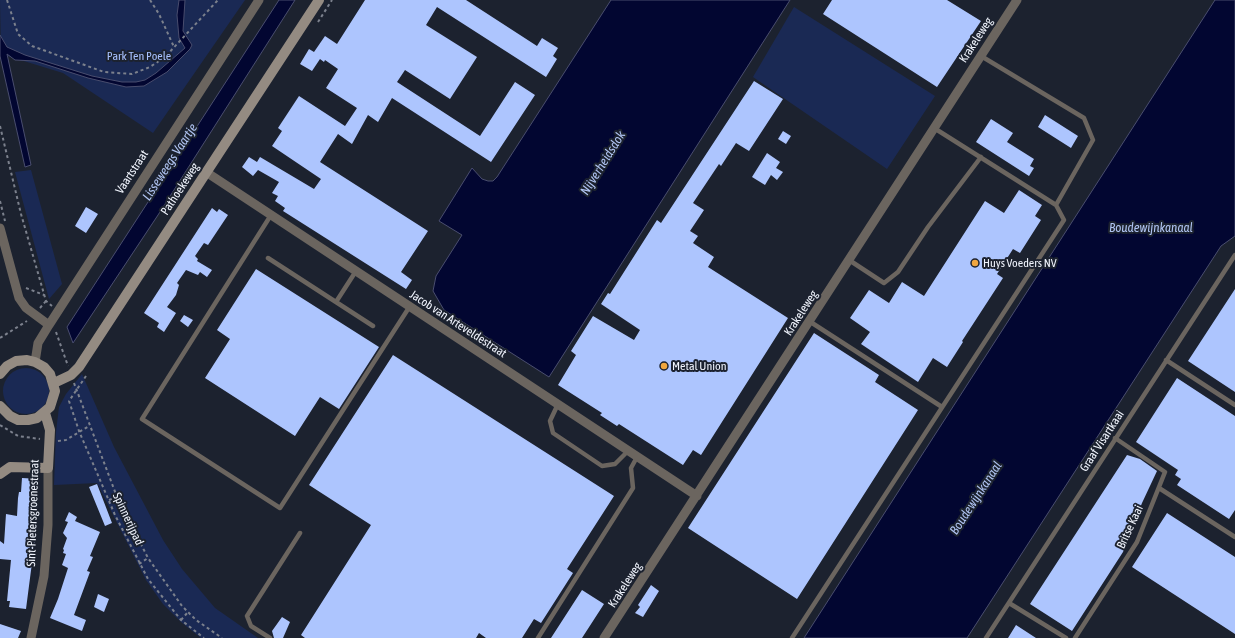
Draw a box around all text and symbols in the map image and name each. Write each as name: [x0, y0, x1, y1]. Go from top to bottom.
street label: Krakeleweg: [956, 15, 996, 65]
park label: Park Ten Poele: [107, 49, 171, 63]
water label: Lisseweegs Vaartje: [139, 121, 201, 203]
water label: Nijverheidsdok: [577, 128, 629, 198]
street label: Vaartstraat: [113, 147, 151, 197]
street label: Pathoekeweg: [158, 160, 202, 218]
water label: Boudewijnkanaal: [1109, 220, 1193, 236]
place label: Huys Voeders NV: [983, 256, 1057, 270]
marker: Huys Voeders NV: [970, 258, 980, 268]
street label: Jacob van Arteveldestraat: [407, 287, 509, 361]
street label: Krakeleweg: [781, 288, 821, 338]
place label: Metal Union: [672, 359, 726, 373]
marker: Metal Union: [659, 361, 669, 371]
street label: Graaf Visartkaai: [1077, 408, 1127, 474]
street label: Sint-Pietersgroenestraat: [24, 459, 42, 567]
water label: Boudewijnkanaal: [947, 459, 1005, 537]
street label: Spinnerijpad: [110, 490, 146, 548]
street label: Britse Kaai: [1114, 503, 1146, 551]
street label: Krakeleweg: [605, 560, 645, 610]

